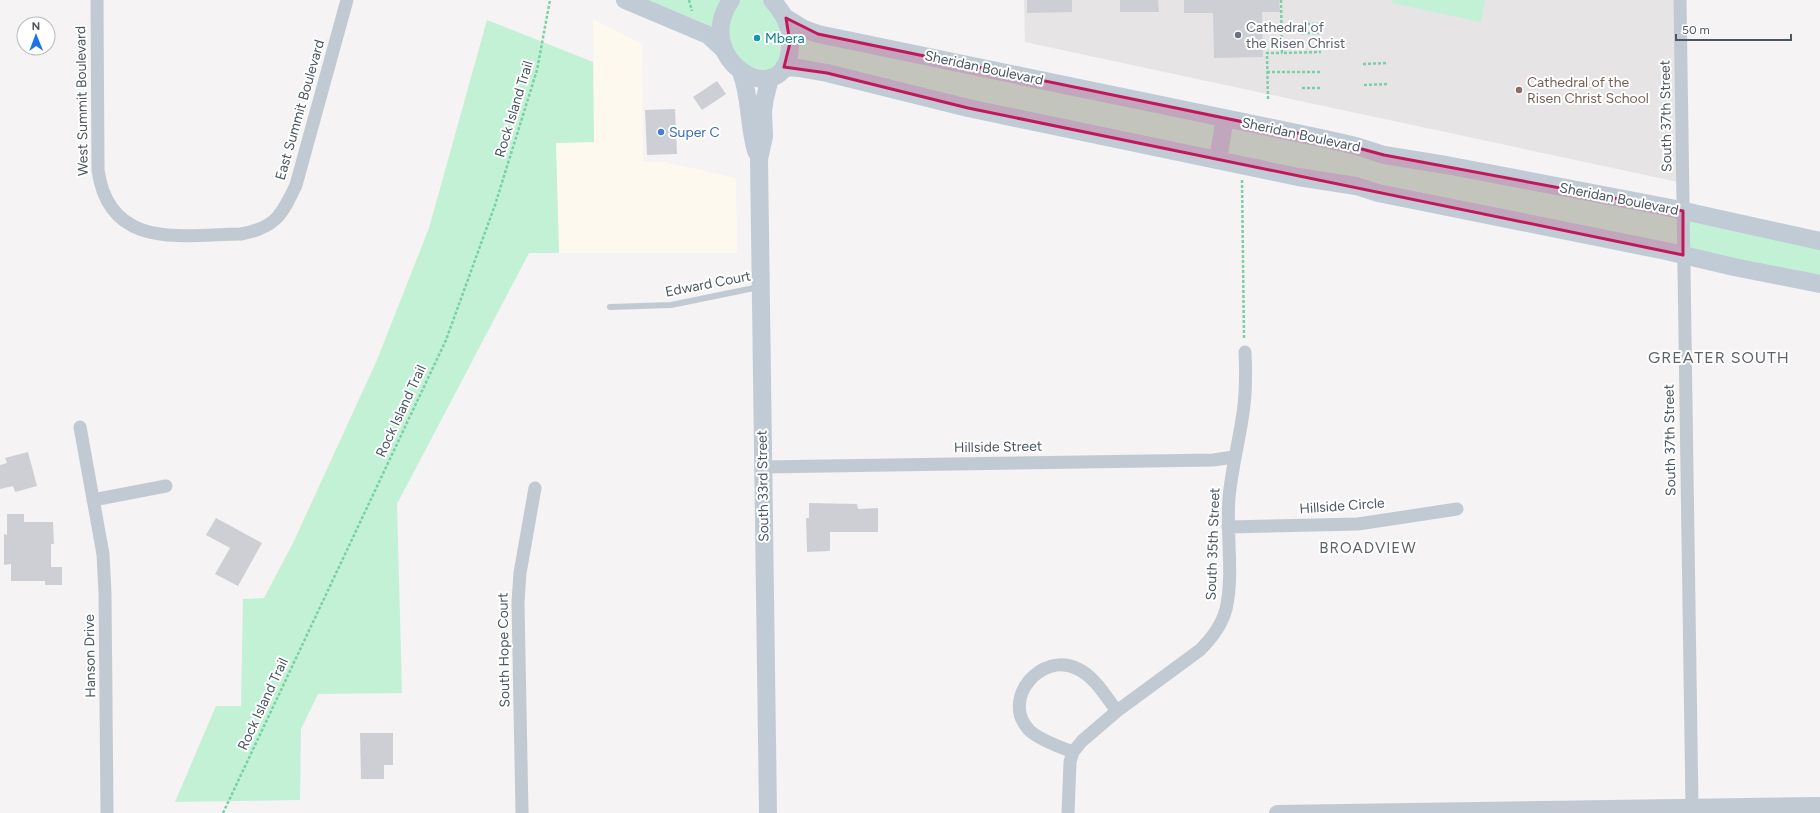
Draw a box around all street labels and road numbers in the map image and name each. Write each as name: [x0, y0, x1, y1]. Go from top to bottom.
street label: West Summit Boulevard: [72, 26, 92, 176]
street label: East Summit Boulevard: [272, 38, 328, 182]
street label: Sheridan Boulevard: [923, 47, 1045, 89]
street label: Rock Island Trail: [491, 59, 537, 159]
street label: South 37th Street: [1657, 60, 1675, 172]
street label: Sheridan Boulevard: [1240, 114, 1362, 156]
street label: Sheridan Boulevard: [1558, 179, 1680, 219]
street label: Edward Court: [664, 267, 752, 301]
street label: Rock Island Trail: [372, 362, 430, 460]
street label: South 37th Street: [1661, 384, 1679, 496]
street label: South 33rd Street: [754, 430, 772, 542]
street label: Hillside Street: [954, 438, 1042, 456]
street label: South 35th Street: [1203, 487, 1223, 601]
street label: Hillside Circle: [1299, 495, 1386, 517]
street label: South Hope Court: [494, 592, 514, 708]
street label: Hanson Drive: [81, 614, 99, 698]
street label: Rock Island Trail: [234, 655, 292, 753]

